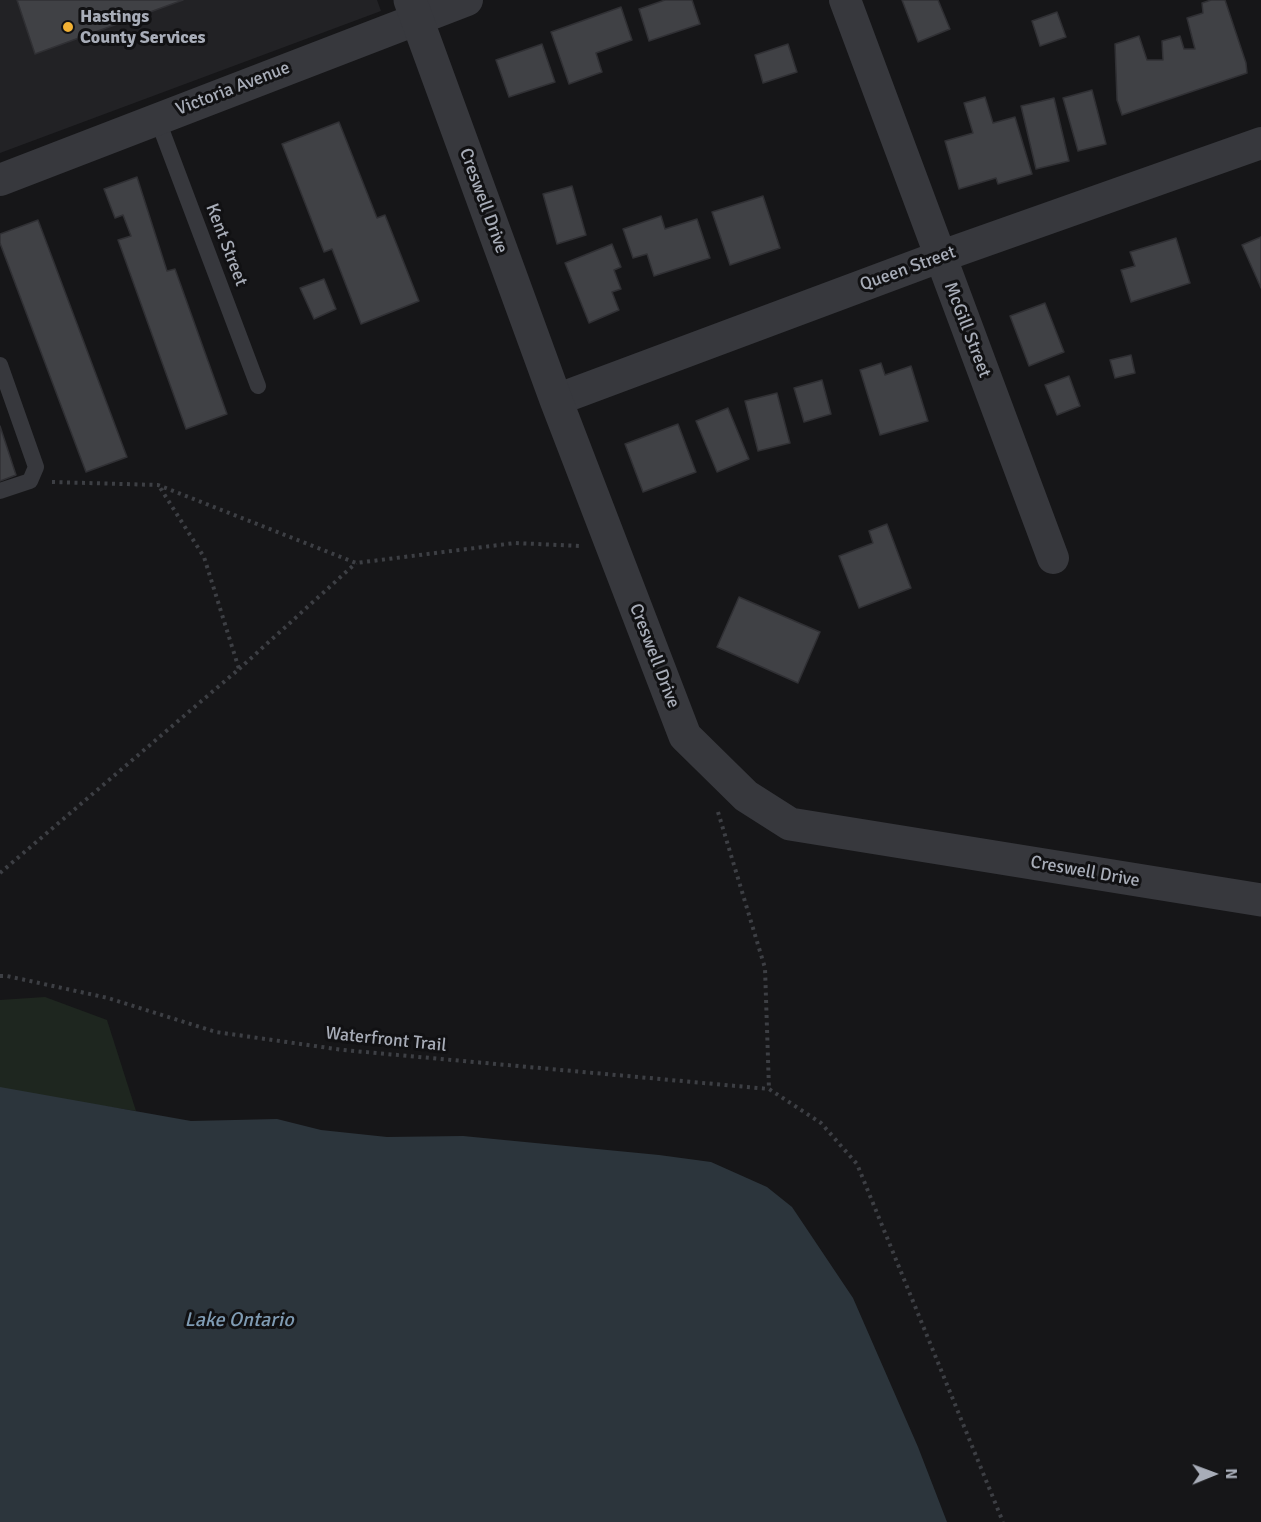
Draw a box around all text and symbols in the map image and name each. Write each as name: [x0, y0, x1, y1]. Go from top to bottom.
place label: Hastings County Services: [80, 6, 206, 48]
marker: Hastings County Services: [61, 20, 75, 34]
street label: Victoria Avenue: [173, 57, 293, 121]
street label: Creswell Drive: [454, 145, 512, 257]
street label: Kent Street: [200, 201, 252, 289]
street label: Queen Street: [857, 242, 959, 296]
street label: McGill Street: [939, 279, 995, 381]
street label: Creswell Drive: [624, 601, 684, 711]
street label: Creswell Drive: [1029, 852, 1141, 892]
street label: Waterfront Trail: [324, 1023, 448, 1057]
water label: Lake Ontario: [184, 1309, 294, 1333]
north arrow: [1183, 1444, 1243, 1504]
text: N: [1221, 1468, 1241, 1479]

